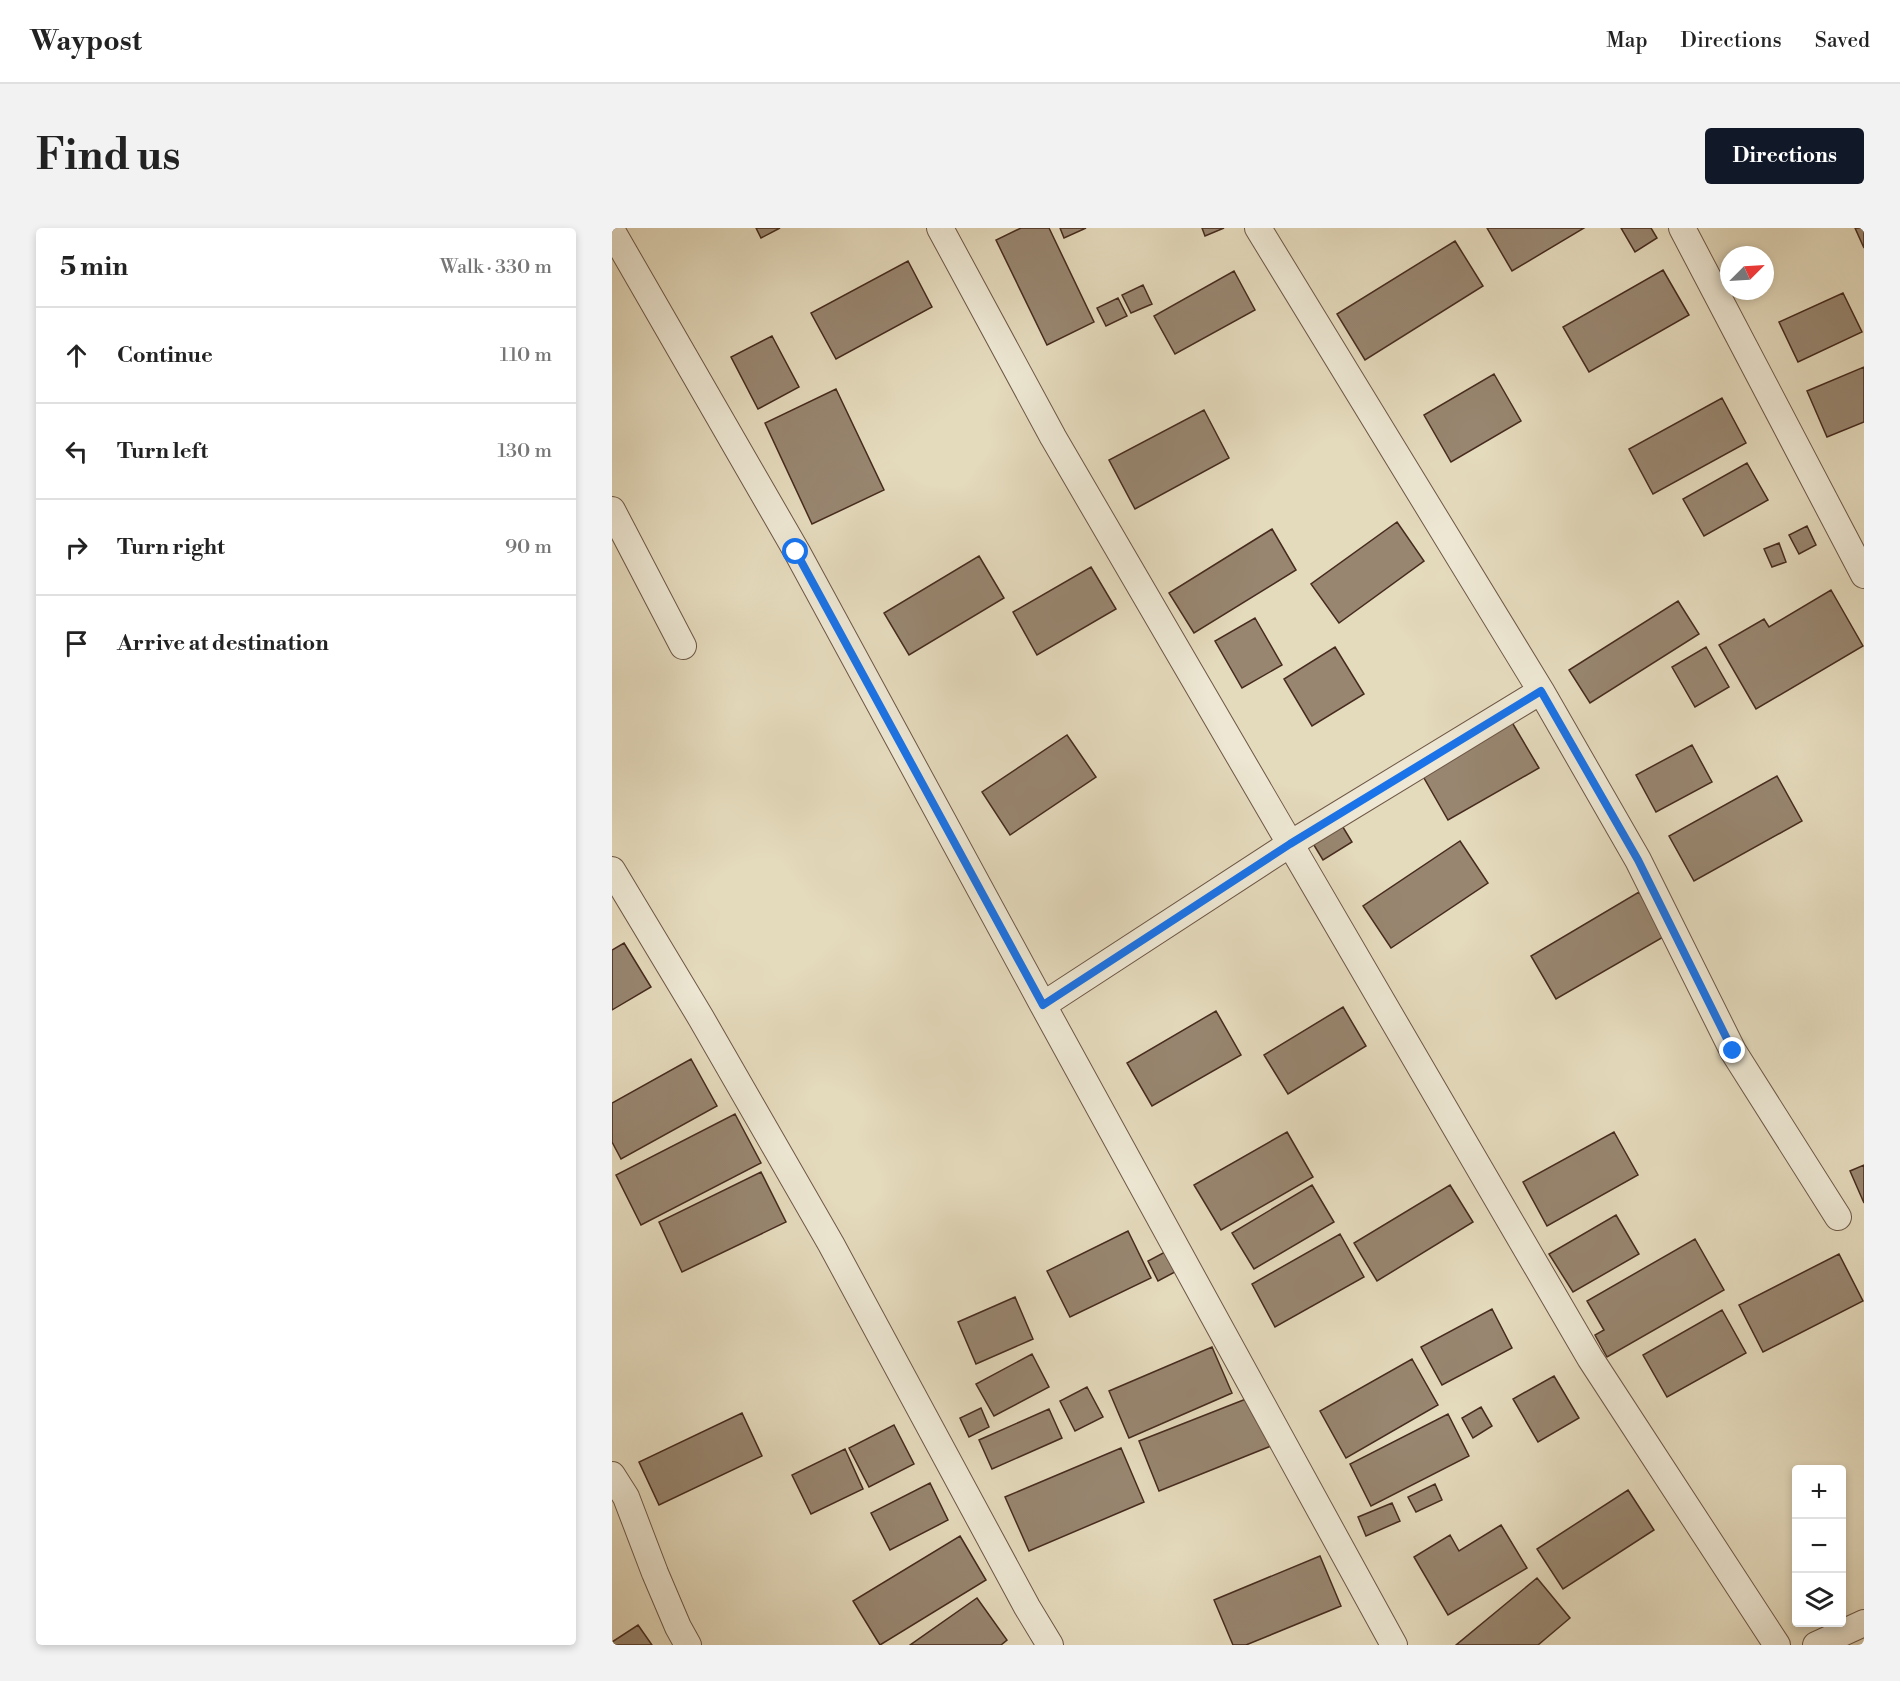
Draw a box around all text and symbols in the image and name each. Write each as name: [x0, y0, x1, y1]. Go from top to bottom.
text: Waypost: [30, 24, 142, 59]
text: Map: [1606, 28, 1648, 54]
text: Directions: [1681, 28, 1782, 54]
text: Saved: [1815, 28, 1870, 54]
button: Directions: [1705, 128, 1864, 184]
text: Find us: [36, 130, 180, 183]
north arrow: [1720, 246, 1774, 300]
text: 5 min: [60, 251, 128, 283]
text: Walk · 330 m: [440, 255, 552, 280]
icon: ahead: [60, 339, 93, 372]
text: Continue: [117, 342, 213, 369]
text: 110 m: [500, 343, 552, 368]
icon: left: [60, 435, 93, 468]
text: Turn left: [117, 438, 208, 465]
text: 130 m: [497, 439, 552, 464]
icon: right: [60, 531, 93, 564]
text: Turn right: [117, 534, 225, 561]
text: 90 m: [505, 535, 552, 560]
route start: [782, 538, 808, 564]
icon: arrive: [60, 627, 93, 660]
text: Arrive at destination: [117, 630, 329, 657]
route end: [1719, 1037, 1745, 1063]
map controls: [1792, 1465, 1846, 1627]
button: +: [1792, 1465, 1846, 1519]
button: −: [1792, 1519, 1846, 1573]
button: layers: [1792, 1573, 1846, 1627]

